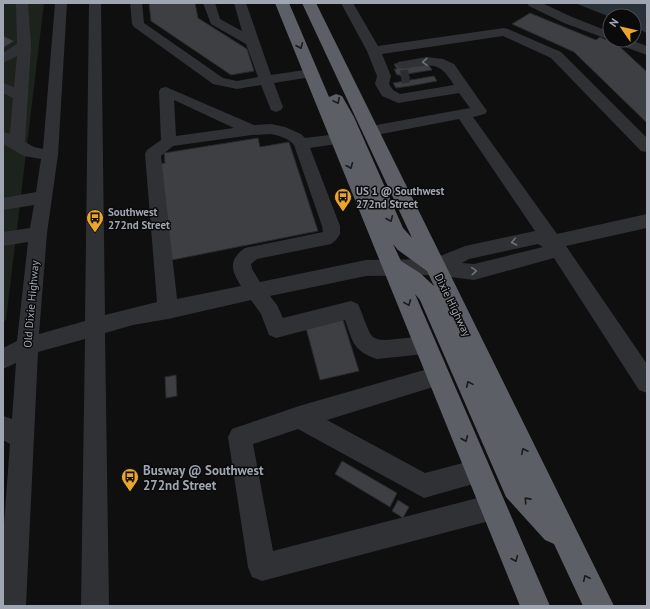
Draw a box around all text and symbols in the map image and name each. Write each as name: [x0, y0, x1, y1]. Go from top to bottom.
north arrow: [602, 8, 642, 48]
text: N: [606, 15, 622, 29]
one-way arrow: [295, 42, 303, 49]
one-way arrow: [422, 57, 428, 66]
one-way arrow: [332, 96, 340, 104]
one-way arrow: [345, 162, 353, 169]
place label: US 1 @ Southwest 272nd Street: [356, 184, 445, 211]
bus stop icon: US 1 @ Southwest 272nd Street: [333, 187, 353, 212]
place label: Southwest 272nd Street: [108, 205, 170, 232]
bus stop icon: Southwest 272nd Street: [85, 208, 105, 233]
one-way arrow: [385, 215, 393, 223]
one-way arrow: [511, 238, 517, 246]
street label: Old Dixie Highway: [20, 259, 42, 348]
one-way arrow: [471, 266, 477, 275]
street label: Dixie Highway: [432, 271, 475, 340]
one-way arrow: [403, 299, 411, 306]
one-way arrow: [466, 381, 474, 388]
one-way arrow: [460, 436, 468, 443]
one-way arrow: [521, 448, 529, 456]
place label: Busway @ Southwest 272nd Street: [143, 462, 264, 494]
bus stop icon: Busway @ Southwest 272nd Street: [120, 467, 140, 492]
one-way arrow: [525, 497, 532, 504]
one-way arrow: [510, 555, 518, 563]
one-way arrow: [583, 574, 591, 582]

